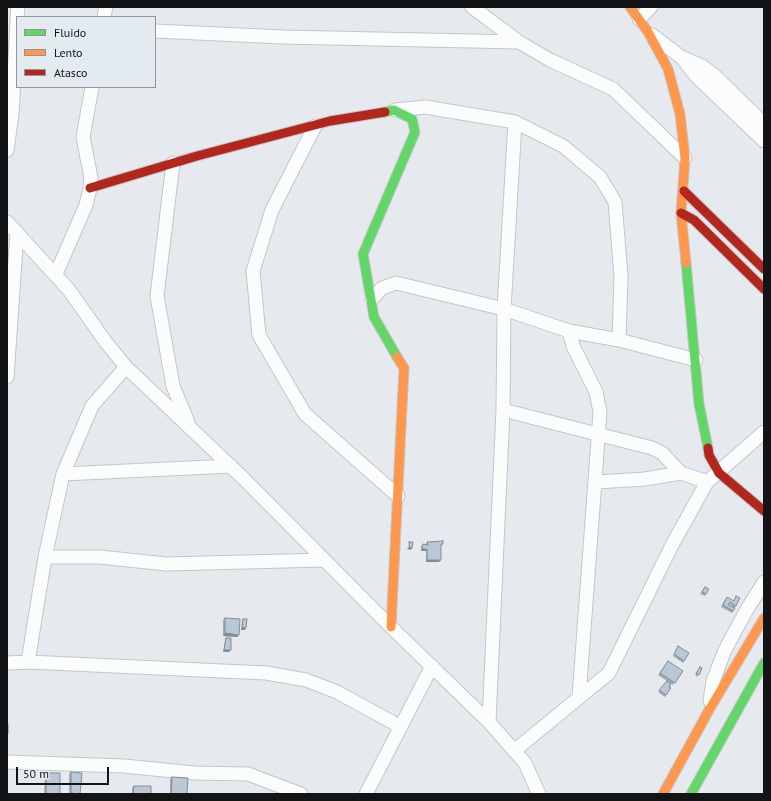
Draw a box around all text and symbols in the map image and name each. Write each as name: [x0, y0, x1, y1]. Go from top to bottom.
legend: [16, 16, 156, 88]
text: Fluido: [54, 25, 86, 40]
text: Lento: [54, 45, 83, 60]
text: Atasco: [54, 65, 87, 80]
scale bar: [18, 759, 111, 785]
text: 50 m: [23, 766, 49, 781]

